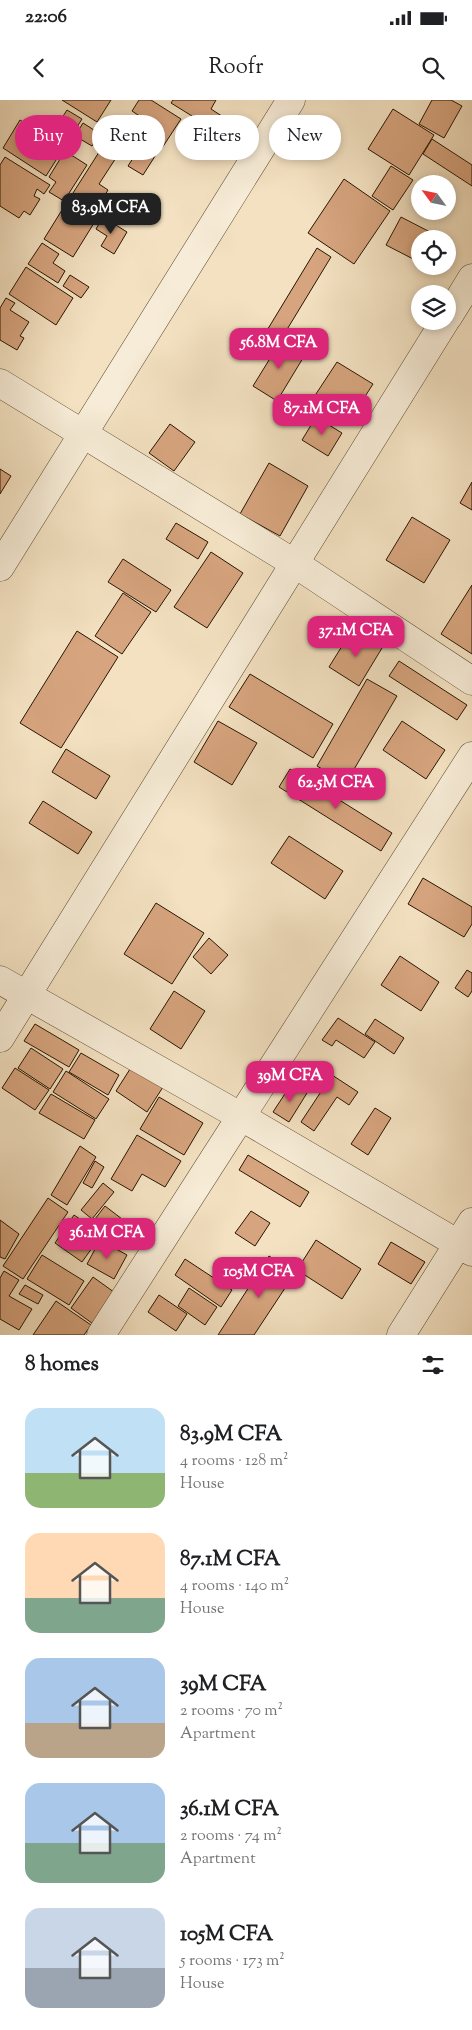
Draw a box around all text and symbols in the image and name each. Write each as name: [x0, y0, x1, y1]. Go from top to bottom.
text: 22:06: [25, 4, 67, 31]
text: Roofr: [208, 52, 264, 84]
icon: back: [25, 54, 53, 82]
icon: search: [419, 54, 447, 82]
chip: Buy: [15, 115, 82, 160]
chip: Rent: [92, 115, 165, 160]
chip: Filters: [175, 115, 259, 160]
chip: New: [269, 115, 341, 160]
north arrow: [411, 175, 456, 220]
map controls: [411, 175, 456, 330]
pin: 83.9M CFA: [54, 192, 168, 235]
text: 83.9M CFA: [72, 197, 150, 220]
button: locate: [411, 230, 456, 275]
button: layers: [411, 285, 456, 330]
pin: 56.8M CFA: [222, 328, 336, 370]
text: 56.8M CFA: [241, 332, 317, 355]
pin: 87.1M CFA: [265, 394, 379, 436]
text: 87.1M CFA: [284, 398, 360, 421]
pin: 37.1M CFA: [299, 616, 413, 658]
text: 37.1M CFA: [318, 620, 394, 643]
pin: 62.5M CFA: [279, 768, 393, 810]
text: 62.5M CFA: [298, 772, 374, 795]
pin: 39M CFA: [244, 1060, 336, 1103]
text: 39M CFA: [257, 1065, 323, 1088]
pin: 36.1M CFA: [50, 1218, 164, 1260]
text: 36.1M CFA: [69, 1222, 145, 1245]
pin: 105M CFA: [207, 1256, 311, 1299]
text: 105M CFA: [223, 1261, 295, 1284]
text: 8 homes: [25, 1350, 99, 1380]
icon: filters: [419, 1351, 447, 1379]
text: 83.9M CFA: [180, 1420, 282, 1450]
icon: home: [65, 1428, 125, 1488]
text: 4 rooms · 128 m²: [180, 1450, 288, 1473]
text: House: [180, 1473, 224, 1496]
text: 87.1M CFA: [180, 1545, 281, 1575]
icon: home: [65, 1553, 125, 1613]
text: 4 rooms · 140 m²: [180, 1575, 289, 1598]
text: House: [180, 1598, 224, 1621]
text: 39M CFA: [180, 1670, 267, 1700]
icon: home: [65, 1678, 125, 1738]
text: 2 rooms · 70 m²: [180, 1700, 283, 1723]
text: Apartment: [180, 1723, 256, 1746]
text: 36.1M CFA: [180, 1795, 279, 1825]
icon: home: [65, 1803, 125, 1863]
text: 2 rooms · 74 m²: [180, 1825, 282, 1848]
text: Apartment: [180, 1848, 256, 1871]
text: 105M CFA: [180, 1920, 273, 1950]
icon: home: [65, 1928, 125, 1988]
text: 5 rooms · 173 m²: [180, 1950, 285, 1973]
text: House: [180, 1973, 224, 1996]

